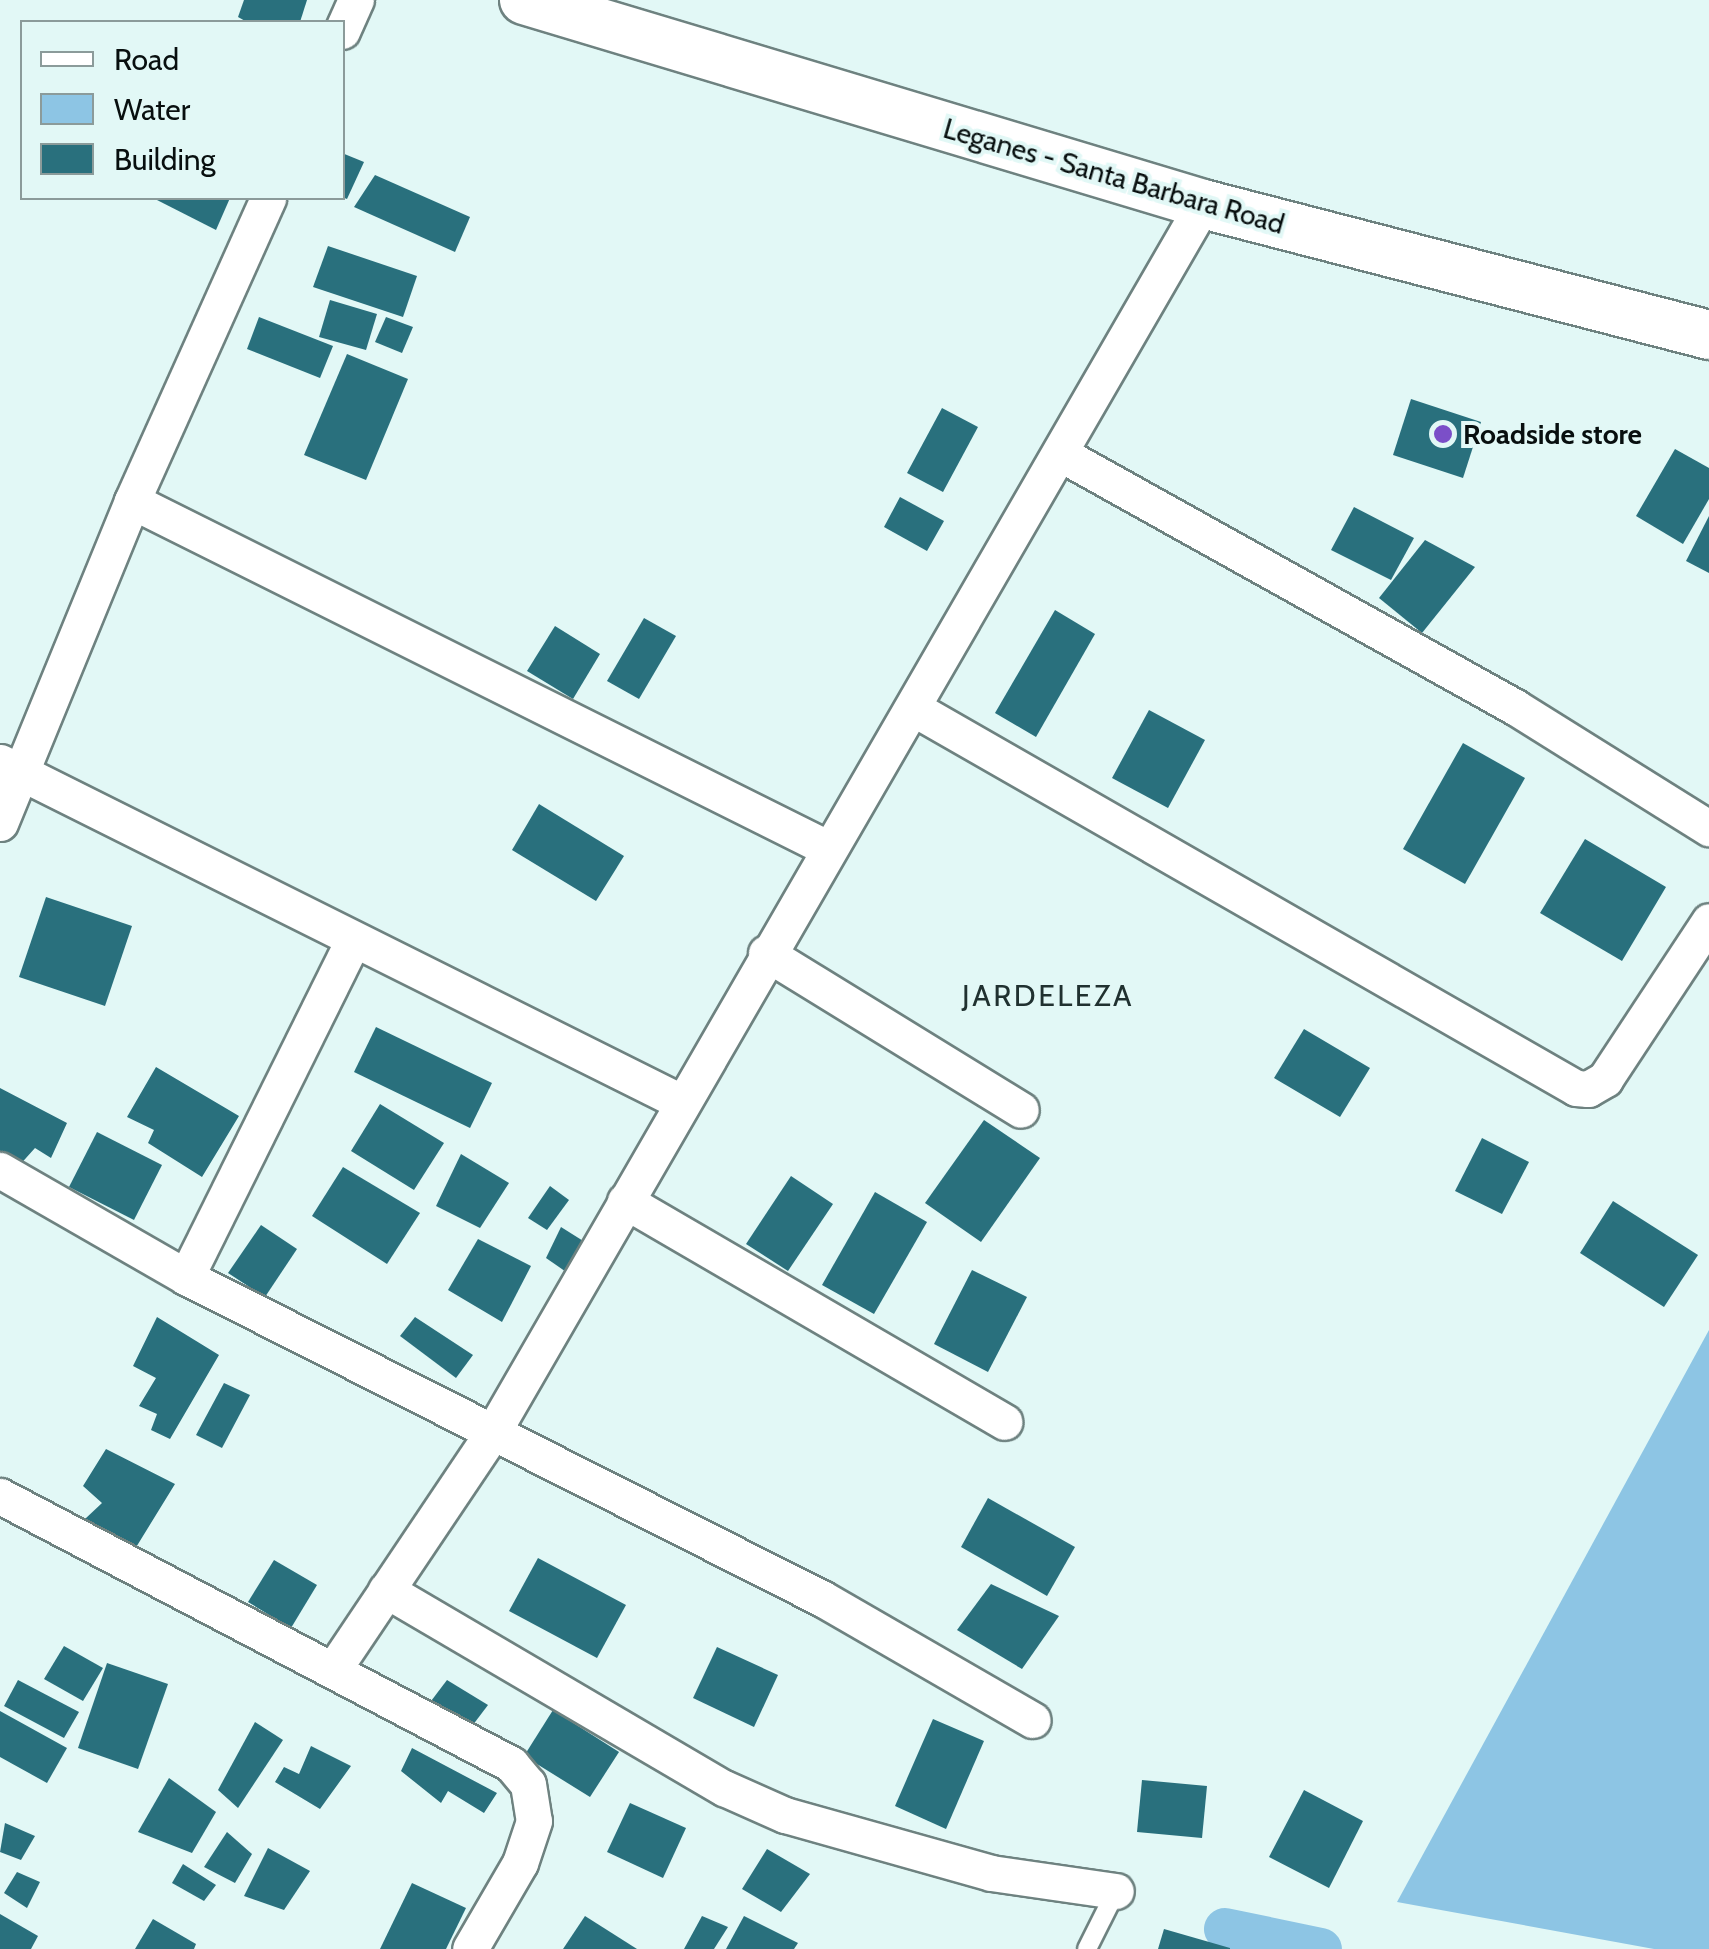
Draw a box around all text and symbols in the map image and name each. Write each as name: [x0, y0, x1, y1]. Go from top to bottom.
legend: [20, 20, 345, 200]
text: Road: [114, 41, 179, 78]
text: Water: [114, 91, 190, 128]
street label: Leganes - Santa Barbara Road: [940, 111, 1288, 241]
text: Building: [114, 141, 216, 178]
place label: Roadside store: [1463, 417, 1642, 451]
marker: Roadside store: [1432, 423, 1454, 445]
district label: JARDELEZA: [962, 978, 1134, 1014]

